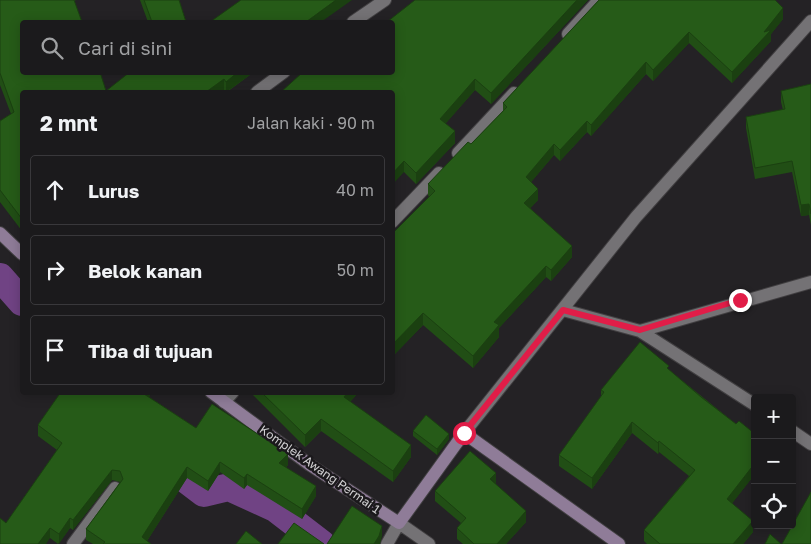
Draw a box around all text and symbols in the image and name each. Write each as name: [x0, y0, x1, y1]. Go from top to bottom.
search box: [20, 20, 395, 75]
icon: search: [38, 34, 66, 62]
text: Cari di sini: [78, 36, 172, 59]
text: 2 mnt: [40, 110, 98, 136]
text: Jalan kaki · 90 m: [247, 113, 375, 133]
icon: ahead: [41, 176, 69, 204]
text: Lurus: [88, 179, 139, 202]
text: 40 m: [336, 180, 374, 200]
icon: right: [41, 256, 69, 284]
text: Belok kanan: [88, 259, 202, 282]
text: 50 m: [337, 260, 374, 280]
route end: [729, 289, 752, 312]
icon: arrive: [41, 336, 69, 364]
text: Tiba di tujuan: [88, 339, 213, 362]
map controls: [751, 394, 796, 529]
button: +: [751, 394, 796, 439]
street label: Komplek Awang Permai 1: [257, 422, 383, 517]
route start: [453, 422, 476, 445]
button: −: [751, 439, 796, 484]
button: locate: [751, 484, 796, 529]

